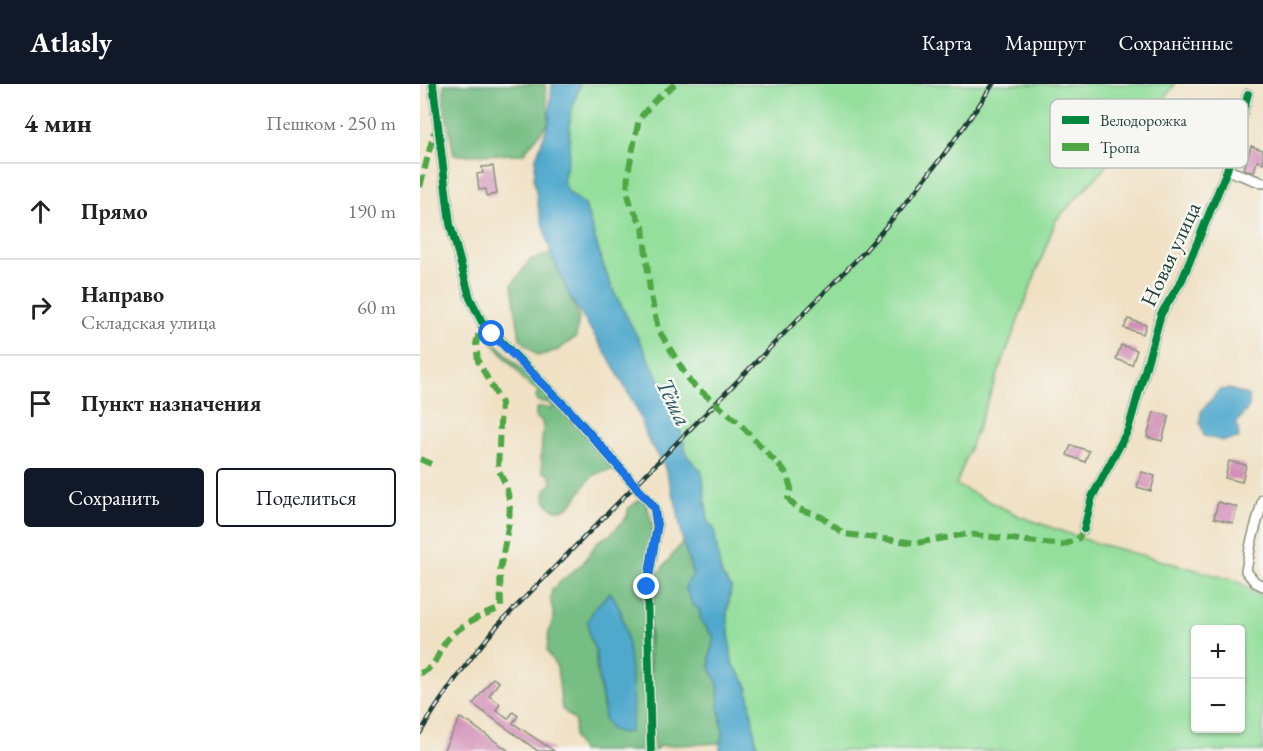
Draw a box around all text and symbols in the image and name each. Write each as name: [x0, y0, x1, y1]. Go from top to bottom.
text: Atlasly: [30, 24, 112, 60]
text: Карта: [922, 29, 972, 56]
text: Маршрут: [1005, 29, 1086, 56]
text: Сохранённые: [1119, 29, 1233, 56]
legend: [1050, 99, 1248, 168]
text: 4 мин: [24, 106, 92, 140]
text: Пешком · 250 m: [266, 110, 396, 136]
text: Велодорожка: [1100, 110, 1187, 131]
text: Тропа: [1100, 137, 1140, 158]
icon: ahead: [24, 195, 57, 228]
text: Прямо: [81, 197, 148, 226]
street label: Новая улица: [1134, 197, 1207, 311]
text: 190 m: [348, 198, 396, 224]
text: Направо: [81, 280, 164, 309]
icon: right: [24, 291, 57, 324]
text: 60 m: [357, 294, 396, 320]
text: Складская улица: [81, 309, 216, 335]
route start: [478, 320, 504, 346]
water label: Тёша: [650, 372, 699, 431]
icon: arrive: [24, 387, 57, 420]
text: Пункт назначения: [81, 389, 261, 418]
button: Сохранить: [24, 468, 204, 527]
button: Поделиться: [216, 468, 396, 527]
route end: [633, 573, 659, 599]
map controls: [1191, 625, 1245, 733]
button: +: [1191, 625, 1245, 679]
button: −: [1191, 679, 1245, 733]

